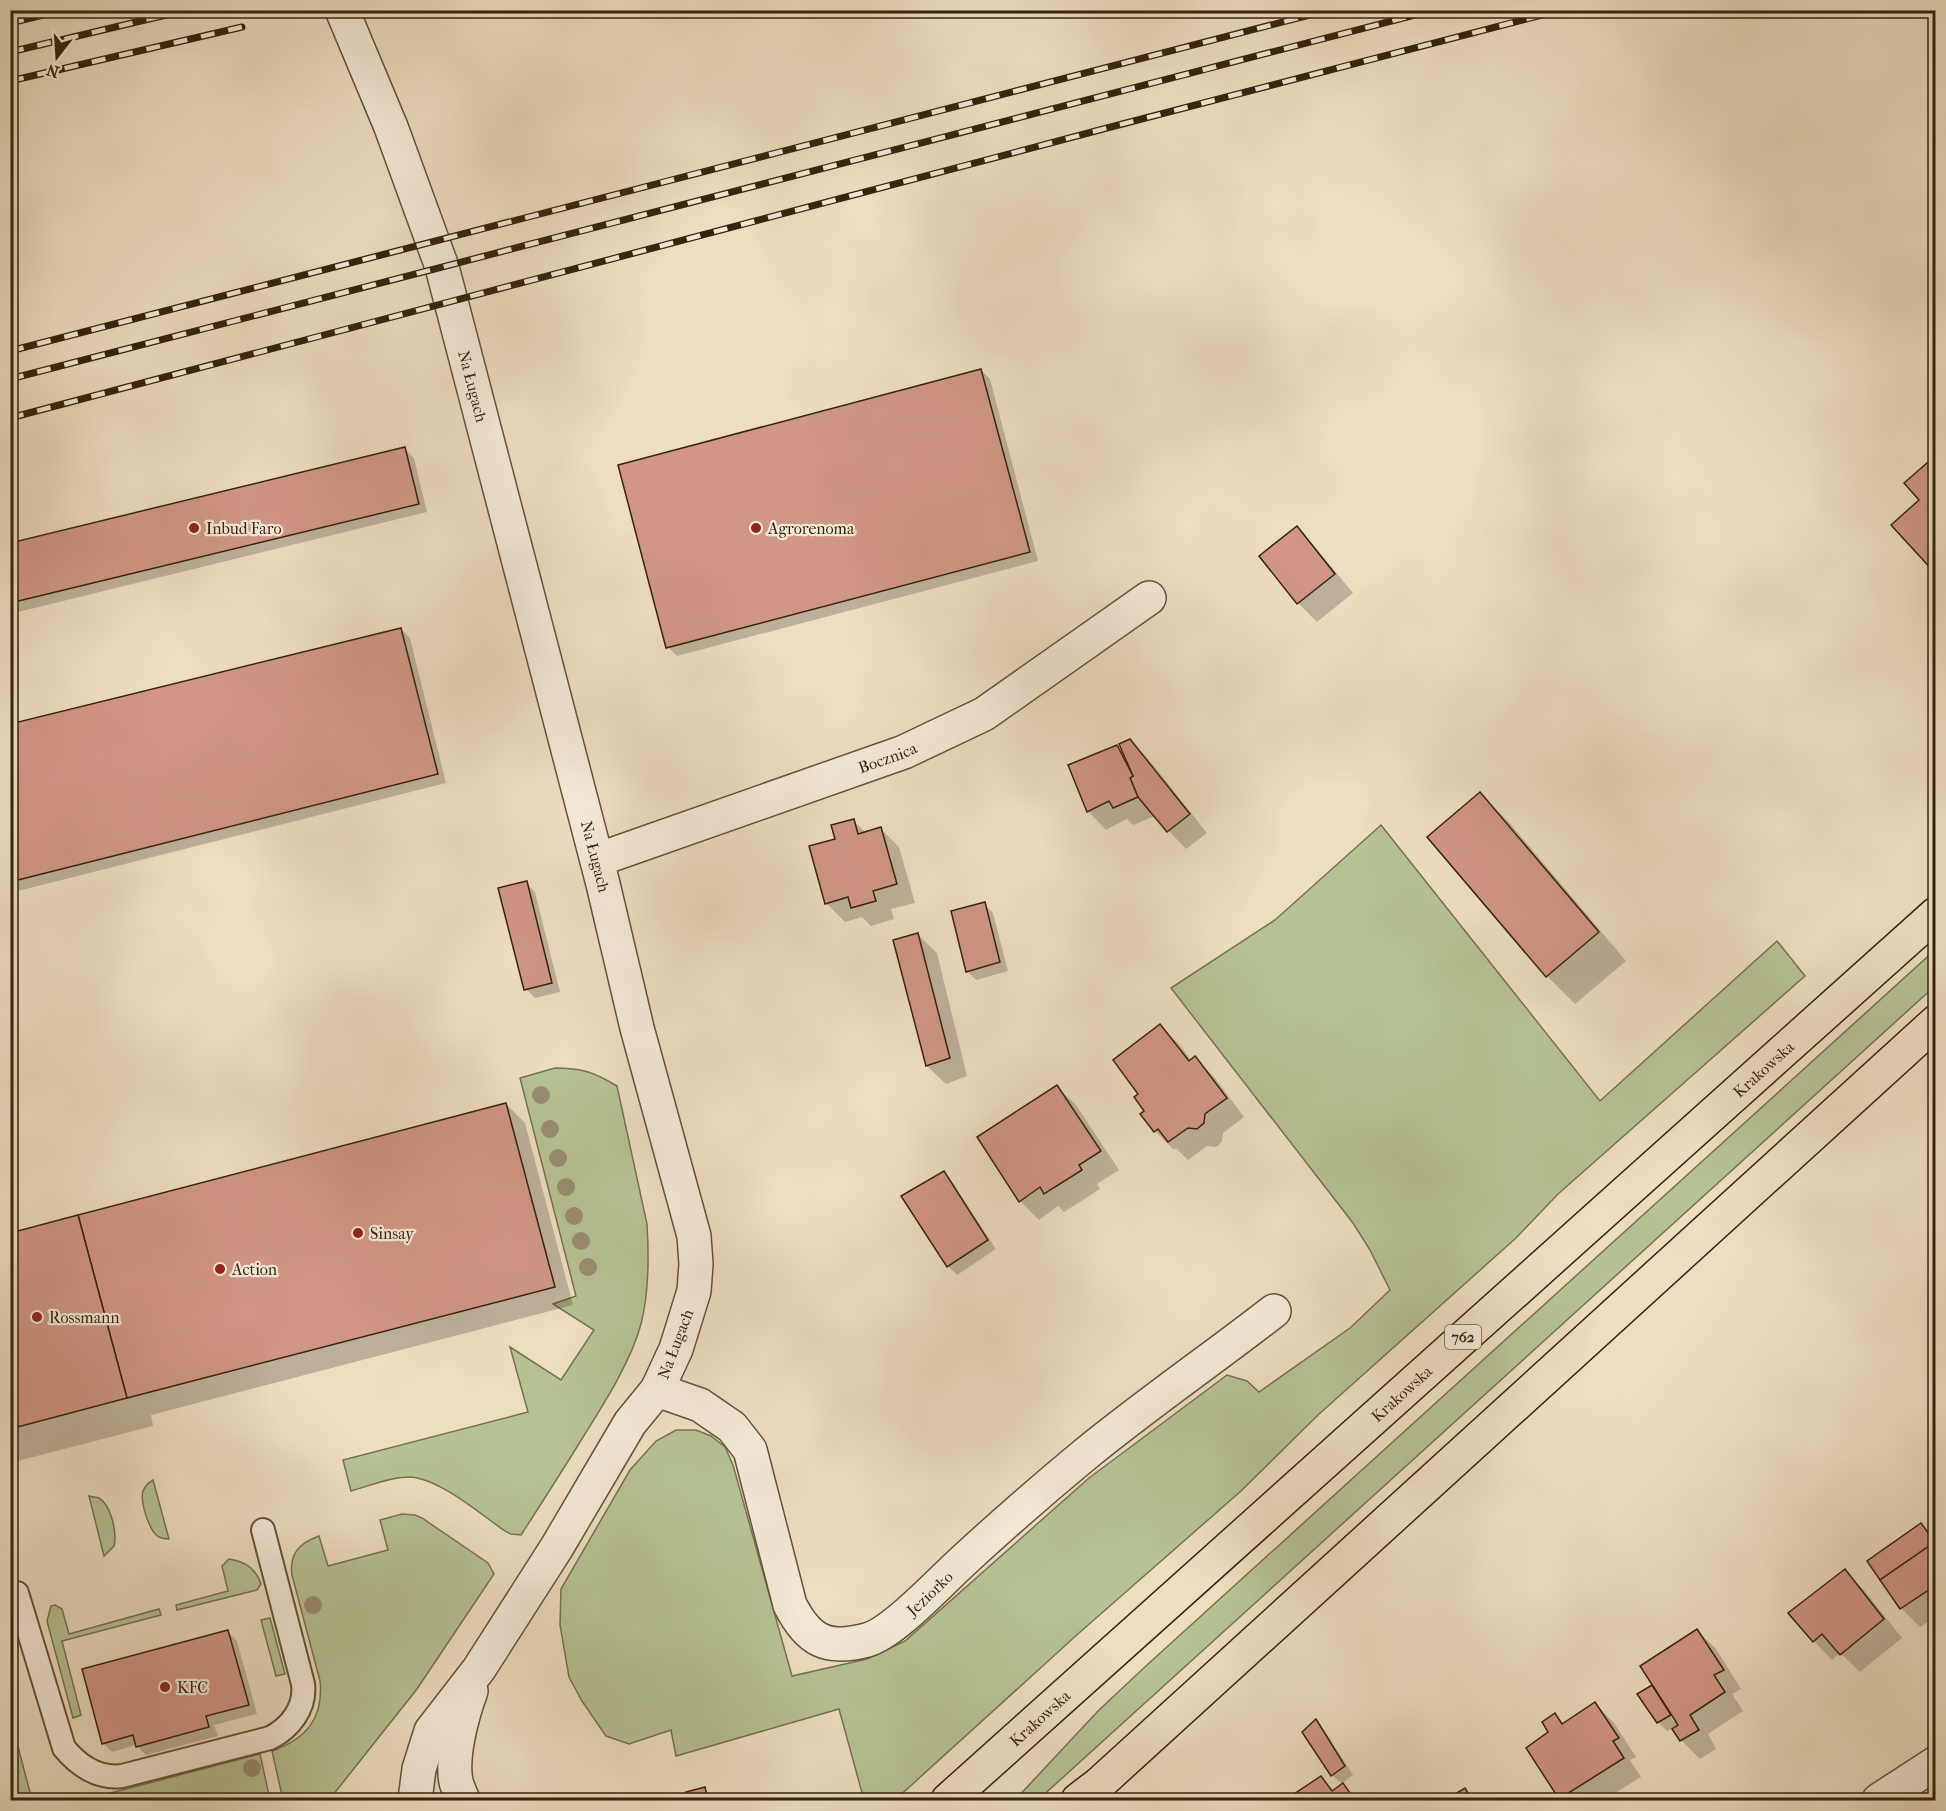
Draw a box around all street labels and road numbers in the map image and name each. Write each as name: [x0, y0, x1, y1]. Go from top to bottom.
street label: Na Ługach: [454, 348, 491, 424]
street label: Bocznica: [856, 738, 921, 777]
street label: Na Ługach: [577, 819, 614, 894]
street label: Krakowska: [1729, 1037, 1798, 1101]
street label: Na Ługach: [653, 1307, 697, 1382]
road number: 762: [1445, 1325, 1481, 1349]
street label: Krakowska: [1367, 1361, 1436, 1426]
street label: Jeziorko: [901, 1567, 957, 1621]
street label: Krakowska: [1006, 1686, 1075, 1750]

